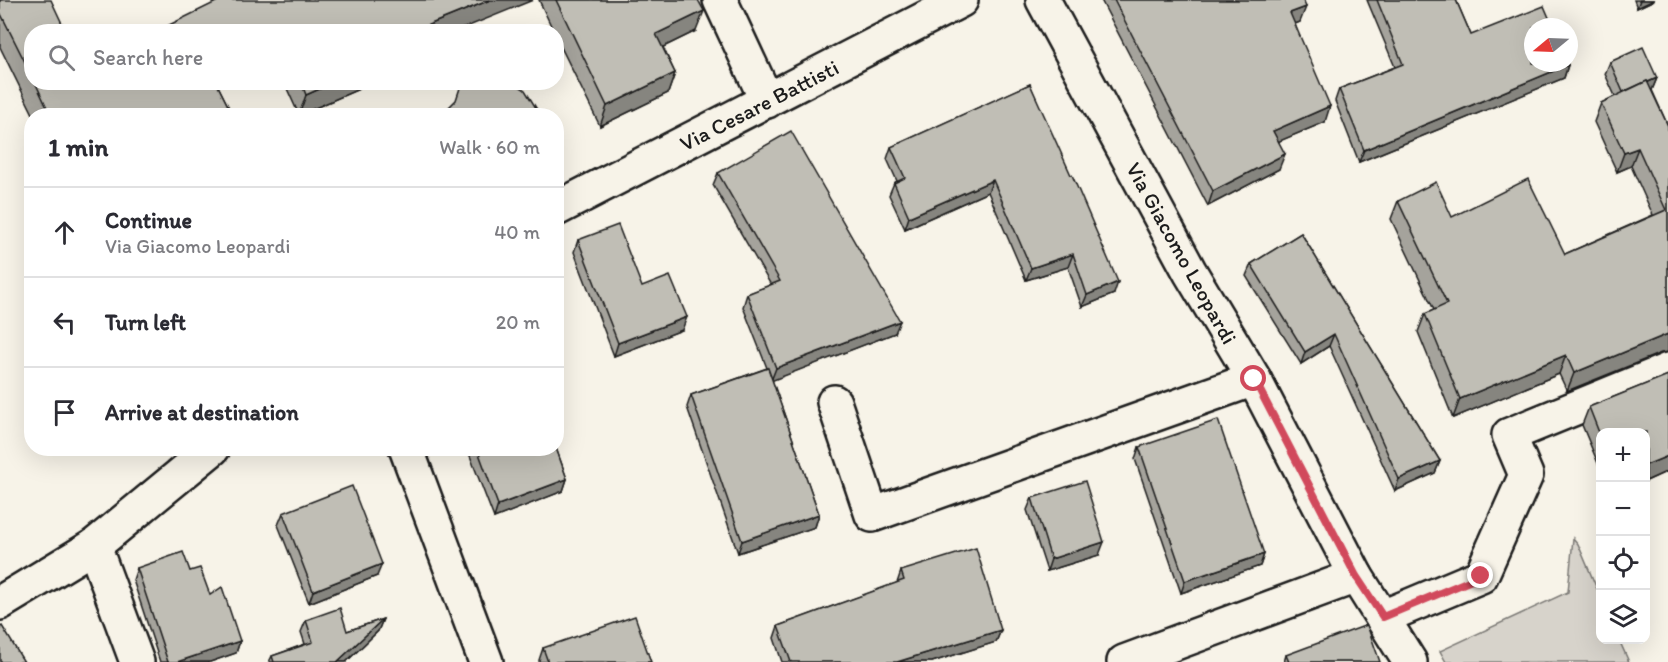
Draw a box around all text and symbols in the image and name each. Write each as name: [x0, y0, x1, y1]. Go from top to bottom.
north arrow: [1524, 18, 1578, 72]
search box: [24, 24, 564, 90]
icon: search: [45, 41, 78, 74]
text: Search here: [93, 44, 203, 71]
street label: Via Cesare Battisti: [675, 54, 843, 157]
text: 1 min: [48, 131, 108, 163]
text: Walk · 60 m: [439, 135, 540, 159]
street label: Via Giacomo Leopardi: [1120, 158, 1243, 349]
text: Continue: [105, 207, 192, 234]
icon: ahead: [48, 216, 81, 249]
text: 40 m: [494, 220, 540, 244]
text: Via Giacomo Leopardi: [105, 234, 290, 258]
icon: left: [48, 306, 81, 339]
text: Turn left: [105, 309, 186, 336]
text: 20 m: [496, 310, 540, 334]
route start: [1240, 365, 1266, 391]
icon: arrive: [48, 396, 81, 429]
text: Arrive at destination: [105, 399, 299, 426]
map controls: [1596, 428, 1650, 644]
button: +: [1596, 428, 1650, 482]
button: −: [1596, 482, 1650, 536]
button: locate: [1596, 536, 1650, 590]
route end: [1467, 562, 1493, 588]
button: layers: [1596, 590, 1650, 644]

